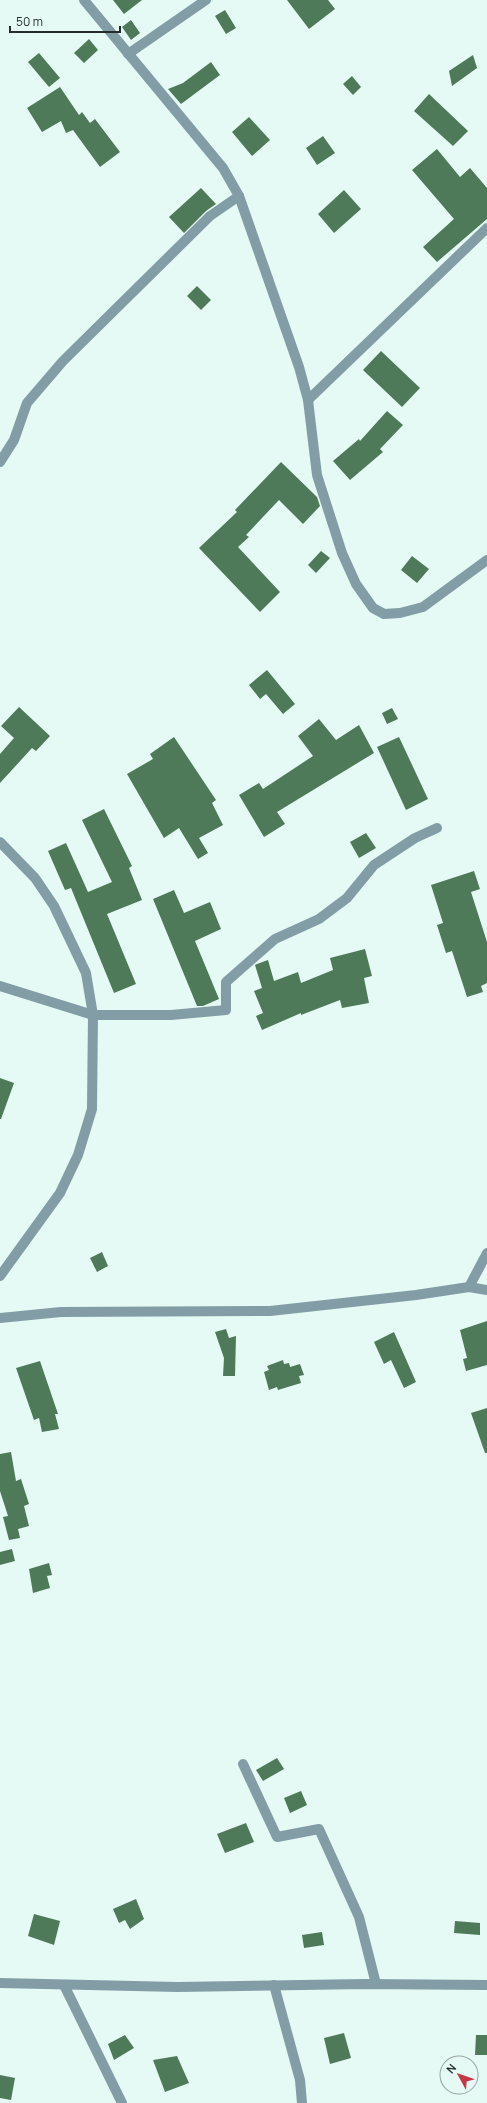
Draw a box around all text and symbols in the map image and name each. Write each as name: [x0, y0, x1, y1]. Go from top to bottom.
scale bar: [10, 8, 120, 34]
text: 50 m: [16, 13, 43, 30]
north arrow: [439, 2055, 479, 2095]
text: N: [443, 2060, 459, 2076]

